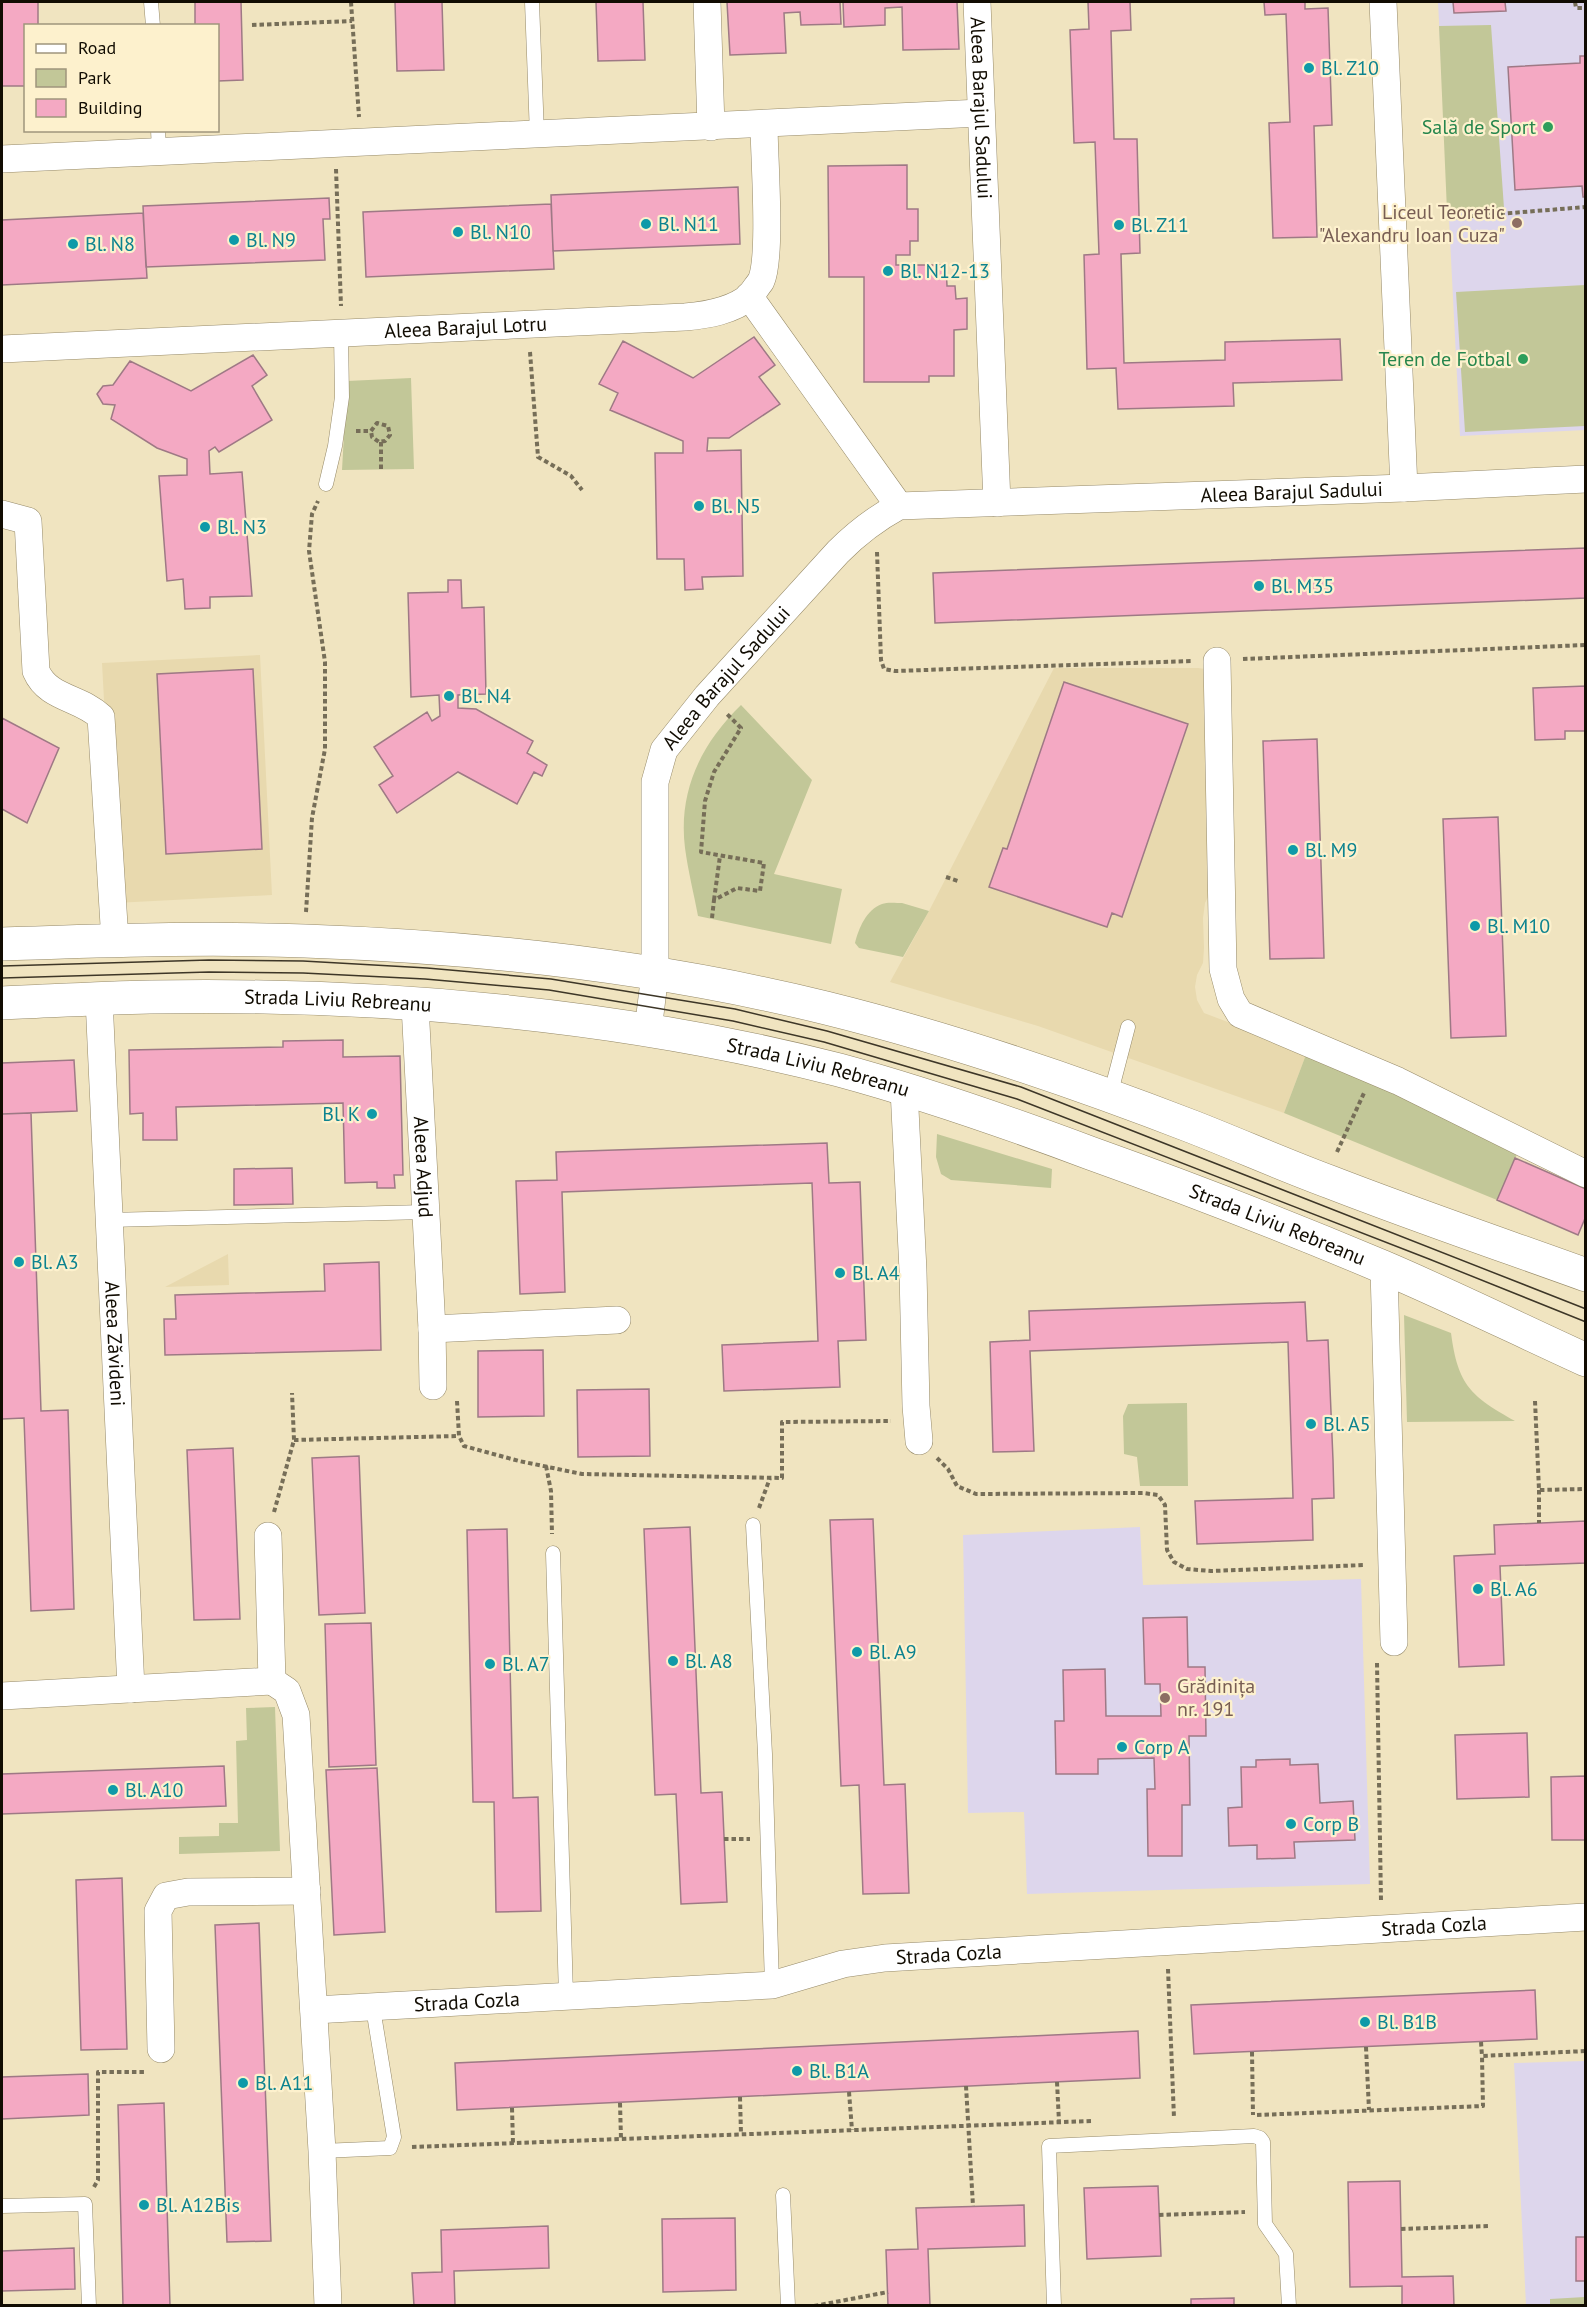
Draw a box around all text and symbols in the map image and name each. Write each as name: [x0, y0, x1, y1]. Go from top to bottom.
street label: Aleea Barajul Sadului: [965, 16, 998, 200]
legend: [24, 24, 219, 132]
text: Road: [78, 36, 116, 59]
place label: Bl. Z10: [1321, 55, 1379, 81]
marker: Bl. Z10: [1302, 61, 1316, 75]
text: Park: [78, 66, 111, 89]
text: Building: [78, 96, 142, 119]
place label: Sală de Sport: [1422, 114, 1536, 140]
marker: Sală de Sport: [1541, 120, 1555, 134]
place label: Liceul Teoretic "Alexandru Ioan Cuza": [1319, 199, 1505, 248]
place label: Bl. N11: [658, 211, 719, 237]
place label: Bl. Z11: [1131, 212, 1189, 238]
marker: Liceul Teoretic "Alexandru Ioan Cuza": [1510, 216, 1524, 230]
marker: Bl. N11: [639, 217, 653, 231]
marker: Bl. Z11: [1112, 218, 1126, 232]
place label: Bl. N10: [470, 219, 531, 245]
marker: Bl. N10: [451, 225, 465, 239]
place label: Bl. N9: [246, 227, 296, 253]
place label: Bl. N8: [85, 231, 135, 257]
marker: Bl. N9: [227, 233, 241, 247]
marker: Bl. N8: [66, 237, 80, 251]
place label: Bl. N12-13: [900, 258, 990, 284]
marker: Bl. N12-13: [881, 264, 895, 278]
street label: Aleea Barajul Lotru: [384, 310, 547, 344]
place label: Teren de Fotbal: [1378, 346, 1511, 372]
marker: Teren de Fotbal: [1516, 352, 1530, 366]
street label: Aleea Barajul Sadului: [1200, 476, 1383, 508]
place label: Bl. N5: [711, 493, 761, 519]
marker: Bl. N5: [692, 499, 706, 513]
place label: Bl. N3: [217, 514, 267, 540]
marker: Bl. N3: [198, 520, 212, 534]
place label: Bl. M35: [1271, 573, 1334, 599]
marker: Bl. M35: [1252, 579, 1266, 593]
street label: Aleea Barajul Sadului: [656, 600, 796, 755]
place label: Bl. N4: [461, 683, 511, 709]
marker: Bl. N4: [442, 689, 456, 703]
place label: Bl. M9: [1305, 837, 1357, 863]
marker: Bl. M9: [1286, 843, 1300, 857]
place label: Bl. M10: [1487, 913, 1550, 939]
marker: Bl. M10: [1468, 919, 1482, 933]
street label: Strada Liviu Rebreanu: [244, 984, 432, 1018]
street label: Strada Liviu Rebreanu: [725, 1032, 913, 1103]
place label: Bl. K: [322, 1101, 360, 1127]
marker: Bl. K: [365, 1107, 379, 1121]
street label: Aleea Adjud: [408, 1115, 439, 1218]
street label: Strada Liviu Rebreanu: [1186, 1178, 1369, 1271]
place label: Bl. A3: [31, 1249, 79, 1275]
marker: Bl. A3: [12, 1255, 26, 1269]
place label: Bl. A4: [852, 1260, 900, 1286]
marker: Bl. A4: [833, 1266, 847, 1280]
street label: Aleea Zăvideni: [99, 1280, 131, 1407]
place label: Bl. A5: [1323, 1411, 1371, 1437]
marker: Bl. A5: [1304, 1417, 1318, 1431]
place label: Bl. A6: [1490, 1576, 1538, 1602]
marker: Bl. A6: [1471, 1582, 1485, 1596]
place label: Bl. A9: [869, 1639, 917, 1665]
marker: Bl. A9: [850, 1645, 864, 1659]
place label: Bl. A8: [685, 1648, 733, 1674]
place label: Bl. A7: [502, 1651, 550, 1677]
marker: Bl. A8: [666, 1654, 680, 1668]
marker: Bl. A7: [483, 1657, 497, 1671]
place label: Grădinița nr. 191: [1177, 1673, 1255, 1722]
marker: Grădinița nr. 191: [1158, 1691, 1172, 1705]
place label: Corp A: [1134, 1734, 1190, 1760]
marker: Corp A: [1115, 1740, 1129, 1754]
place label: Bl. A10: [125, 1777, 184, 1803]
marker: Bl. A10: [106, 1783, 120, 1797]
place label: Corp B: [1303, 1811, 1359, 1837]
marker: Corp B: [1284, 1817, 1298, 1831]
street label: Strada Cozla: [1380, 1910, 1488, 1942]
street label: Strada Cozla: [895, 1938, 1002, 1970]
street label: Strada Cozla: [413, 1986, 520, 2018]
place label: Bl. B1B: [1377, 2009, 1437, 2035]
marker: Bl. B1B: [1358, 2015, 1372, 2029]
place label: Bl. B1A: [809, 2058, 869, 2084]
marker: Bl. B1A: [790, 2064, 804, 2078]
place label: Bl. A11: [255, 2070, 313, 2096]
marker: Bl. A11: [236, 2076, 250, 2090]
place label: Bl. A12Bis: [156, 2192, 240, 2218]
marker: Bl. A12Bis: [137, 2198, 151, 2212]

